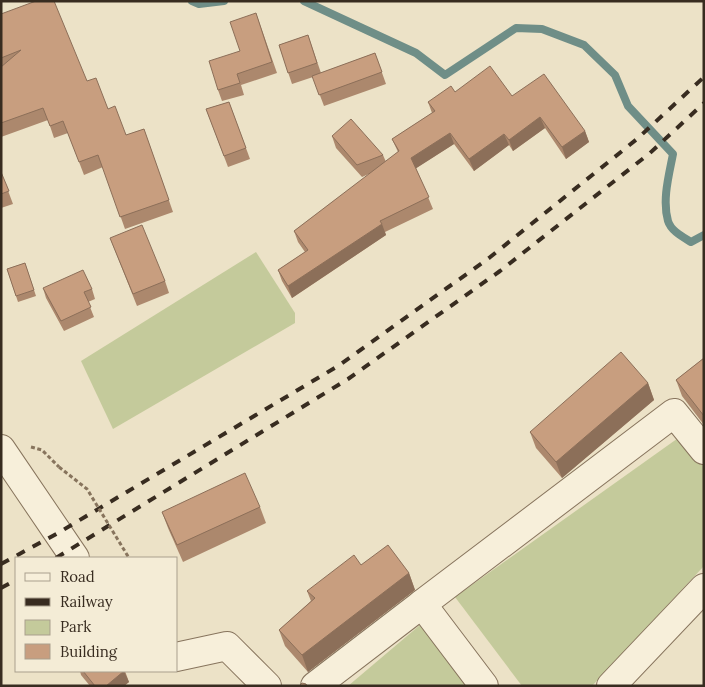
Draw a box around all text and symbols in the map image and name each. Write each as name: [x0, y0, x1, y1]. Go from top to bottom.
legend: [15, 557, 178, 672]
text: Road: [60, 567, 95, 586]
text: Railway: [60, 592, 113, 611]
text: Park: [60, 617, 91, 636]
text: Building: [60, 642, 118, 661]

